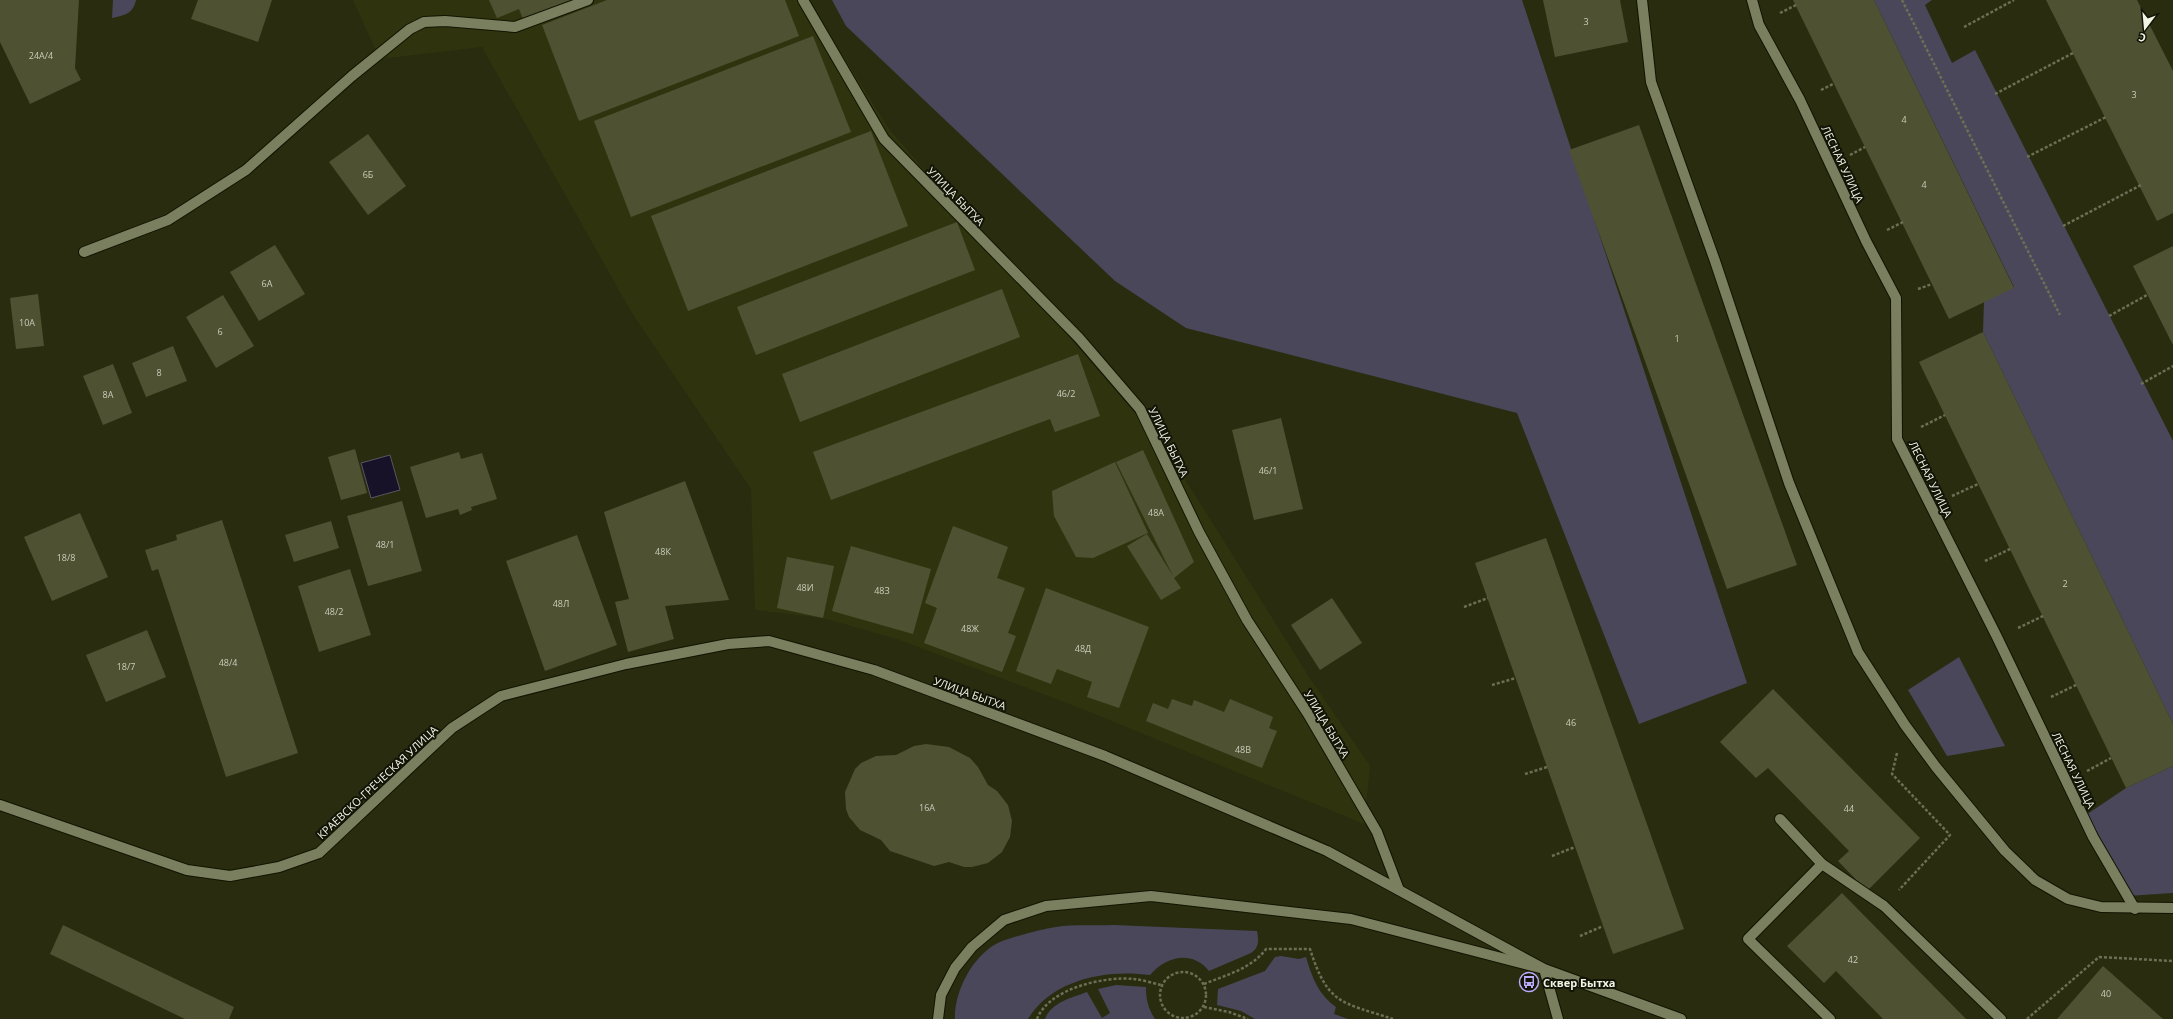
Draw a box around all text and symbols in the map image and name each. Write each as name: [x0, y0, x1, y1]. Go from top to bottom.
north arrow: [2125, 8, 2165, 48]
house number: 3: [1583, 15, 1589, 28]
text: С: [2137, 30, 2148, 46]
house number: 24А/4: [29, 49, 53, 62]
house number: 3: [2131, 88, 2137, 101]
house number: 4: [1901, 113, 1907, 126]
street label: ЛЕСНАЯ УЛИЦА: [1819, 123, 1867, 205]
street label: УЛИЦА БЫТХА: [924, 163, 988, 229]
house number: 6Б: [363, 168, 374, 181]
house number: 4: [1921, 178, 1927, 191]
house number: 6А: [262, 277, 273, 290]
house number: 10А: [19, 316, 35, 329]
house number: 6: [217, 325, 223, 338]
house number: 1: [1674, 332, 1680, 345]
house number: 8: [156, 366, 162, 379]
house number: 46/2: [1057, 387, 1075, 400]
house number: 8А: [103, 388, 114, 401]
street label: УЛИЦА БЫТХА: [1146, 404, 1192, 480]
street label: ЛЕСНАЯ УЛИЦА: [1906, 438, 1956, 520]
house number: 46/1: [1259, 464, 1277, 477]
house number: 48А: [1148, 506, 1164, 519]
house number: 48/1: [376, 538, 394, 551]
house number: 48К: [655, 545, 671, 558]
house number: 18/8: [57, 551, 75, 564]
house number: 2: [2062, 577, 2068, 590]
house number: 48И: [796, 581, 814, 594]
house number: 48З: [874, 584, 890, 597]
house number: 48Л: [553, 597, 569, 610]
house number: 48/2: [325, 605, 343, 618]
house number: 48Ж: [961, 622, 979, 635]
house number: 48Д: [1075, 642, 1091, 655]
house number: 48/4: [219, 656, 237, 669]
house number: 18/7: [117, 660, 135, 673]
street label: УЛИЦА БЫТХА: [932, 673, 1008, 713]
street label: УЛИЦА БЫТХА: [1301, 687, 1353, 761]
house number: 46: [1566, 716, 1576, 729]
street label: КРАЕВСКО-ГРЕЧЕСКАЯ УЛИЦА: [313, 722, 441, 842]
street label: ЛЕСНАЯ УЛИЦА: [2049, 729, 2099, 811]
house number: 48В: [1235, 743, 1251, 756]
house number: 16А: [919, 801, 935, 814]
house number: 44: [1844, 802, 1854, 815]
house number: 42: [1848, 953, 1858, 966]
bus stop icon: Сквер Бытха: [1518, 971, 1540, 993]
place label: Сквер Бытха: [1543, 975, 1616, 990]
house number: 40: [2101, 987, 2111, 1000]

